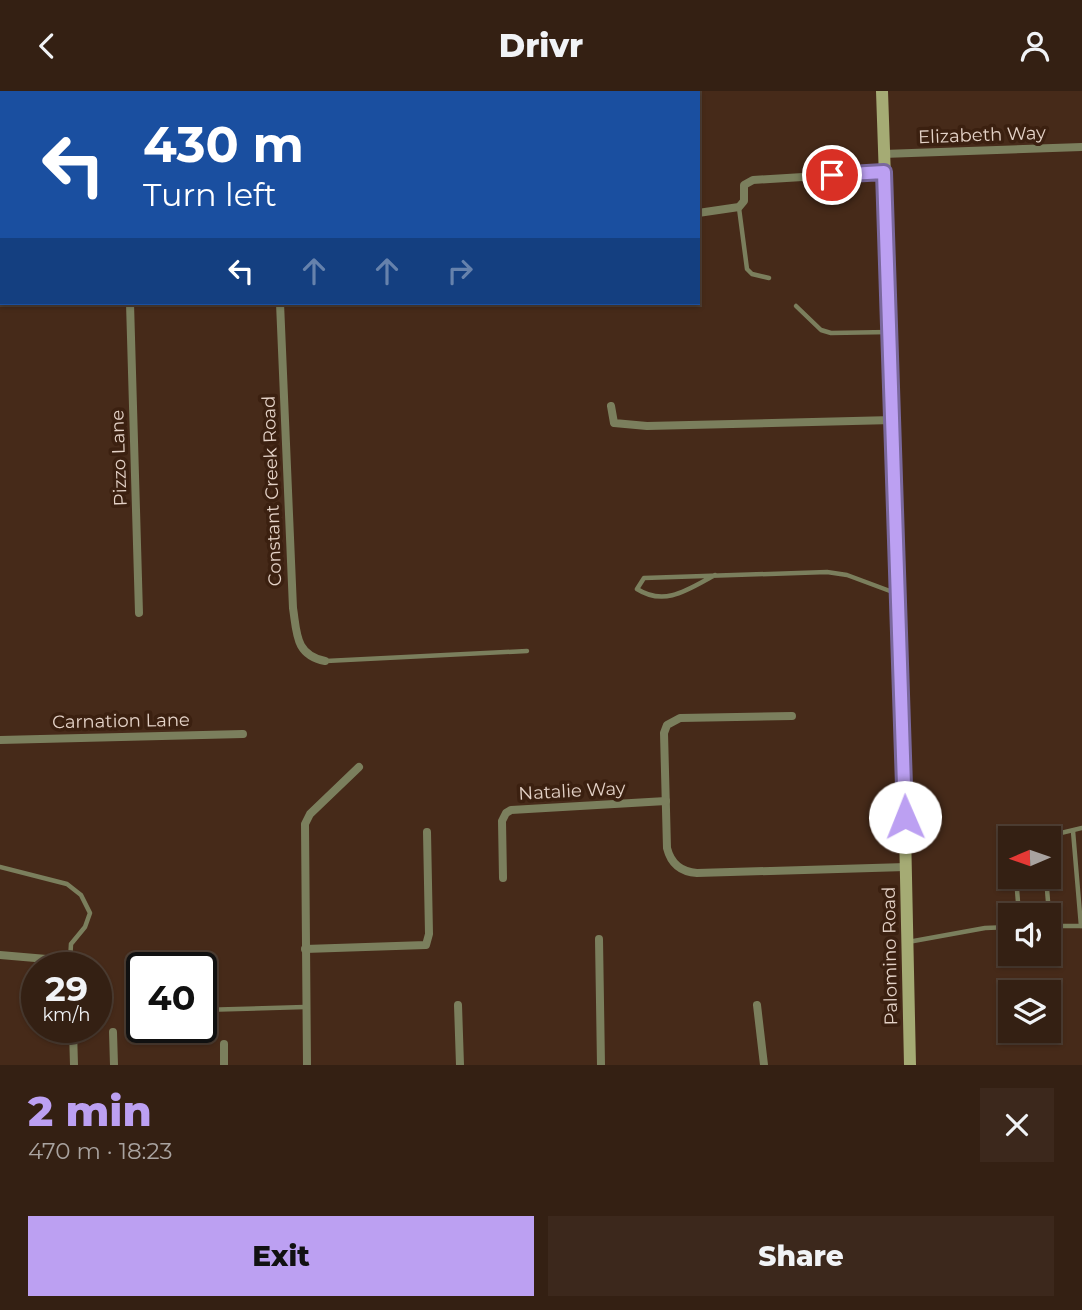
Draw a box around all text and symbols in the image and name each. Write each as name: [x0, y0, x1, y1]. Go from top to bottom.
text: Drivr: [499, 26, 583, 65]
icon: back: [28, 27, 66, 65]
icon: person: [1016, 27, 1054, 65]
text: 430 m: [143, 115, 304, 174]
icon: left: [28, 119, 119, 210]
street label: Elizabeth Way: [918, 122, 1047, 148]
pin: [802, 145, 862, 205]
icon: arrive: [813, 156, 851, 194]
text: Turn left: [143, 175, 277, 214]
icon: left: [222, 252, 260, 290]
icon: ahead: [295, 252, 333, 290]
icon: ahead: [368, 252, 406, 290]
icon: right: [441, 252, 479, 290]
street label: Constant Creek Road: [258, 395, 286, 587]
street label: Pizzo Lane: [106, 409, 132, 506]
street label: Carnation Lane: [52, 709, 190, 733]
street label: Natalie Way: [518, 777, 626, 805]
position arrow: [868, 780, 942, 854]
north arrow: [998, 826, 1060, 889]
map controls: [998, 826, 1061, 1043]
street label: Palomino Road: [878, 887, 902, 1025]
button: sound: [998, 903, 1061, 966]
speed limit sign: 40: [126, 952, 217, 1043]
text: 29: [45, 967, 88, 1010]
button: layers: [998, 980, 1061, 1043]
text: km/h: [42, 1004, 91, 1026]
text: 2 min: [28, 1085, 152, 1137]
button: close: [980, 1088, 1054, 1162]
text: 470 m · 18:23: [28, 1137, 173, 1165]
button: Exit: [28, 1216, 534, 1296]
button: Share: [548, 1216, 1054, 1296]

